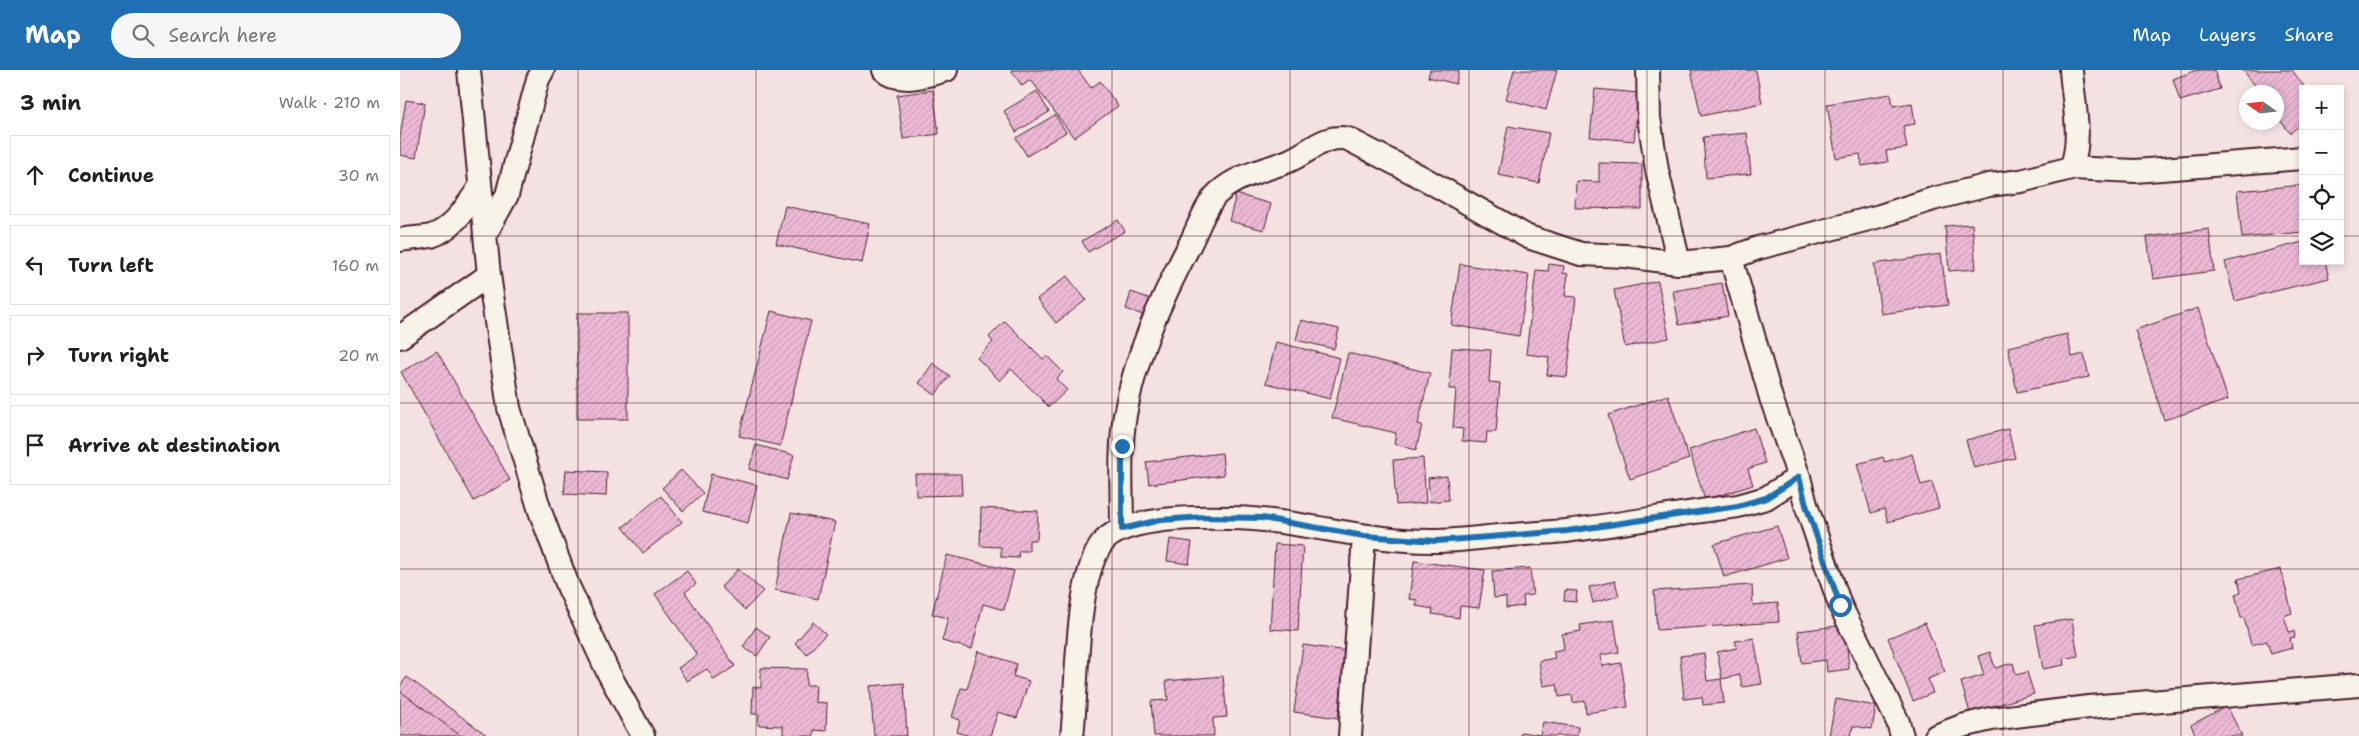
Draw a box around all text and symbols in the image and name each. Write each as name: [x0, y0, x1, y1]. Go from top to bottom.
search box: [111, 13, 461, 58]
text: Map: [25, 19, 81, 51]
icon: search: [129, 21, 157, 49]
text: Search here: [169, 23, 277, 48]
text: Map: [2133, 23, 2171, 47]
text: Layers: [2199, 23, 2256, 47]
text: Share: [2284, 23, 2334, 47]
north arrow: [2239, 85, 2284, 130]
map controls: [2299, 85, 2344, 265]
button: +: [2299, 85, 2344, 130]
text: 3 min: [20, 89, 81, 117]
text: Walk · 210 m: [279, 92, 380, 113]
button: −: [2299, 130, 2344, 175]
icon: ahead: [21, 161, 49, 189]
text: Continue: [68, 163, 154, 188]
text: 30 m: [338, 165, 379, 186]
button: locate: [2299, 175, 2344, 220]
button: layers: [2299, 220, 2344, 265]
icon: left: [21, 251, 49, 279]
text: Turn left: [68, 253, 154, 278]
text: 160 m: [332, 255, 379, 276]
icon: right: [21, 341, 49, 369]
text: Turn right: [68, 343, 169, 368]
text: 20 m: [338, 345, 379, 366]
icon: arrive: [21, 431, 49, 459]
text: Arrive at destination: [68, 433, 280, 458]
route end: [1111, 435, 1134, 458]
route start: [1829, 594, 1852, 617]

